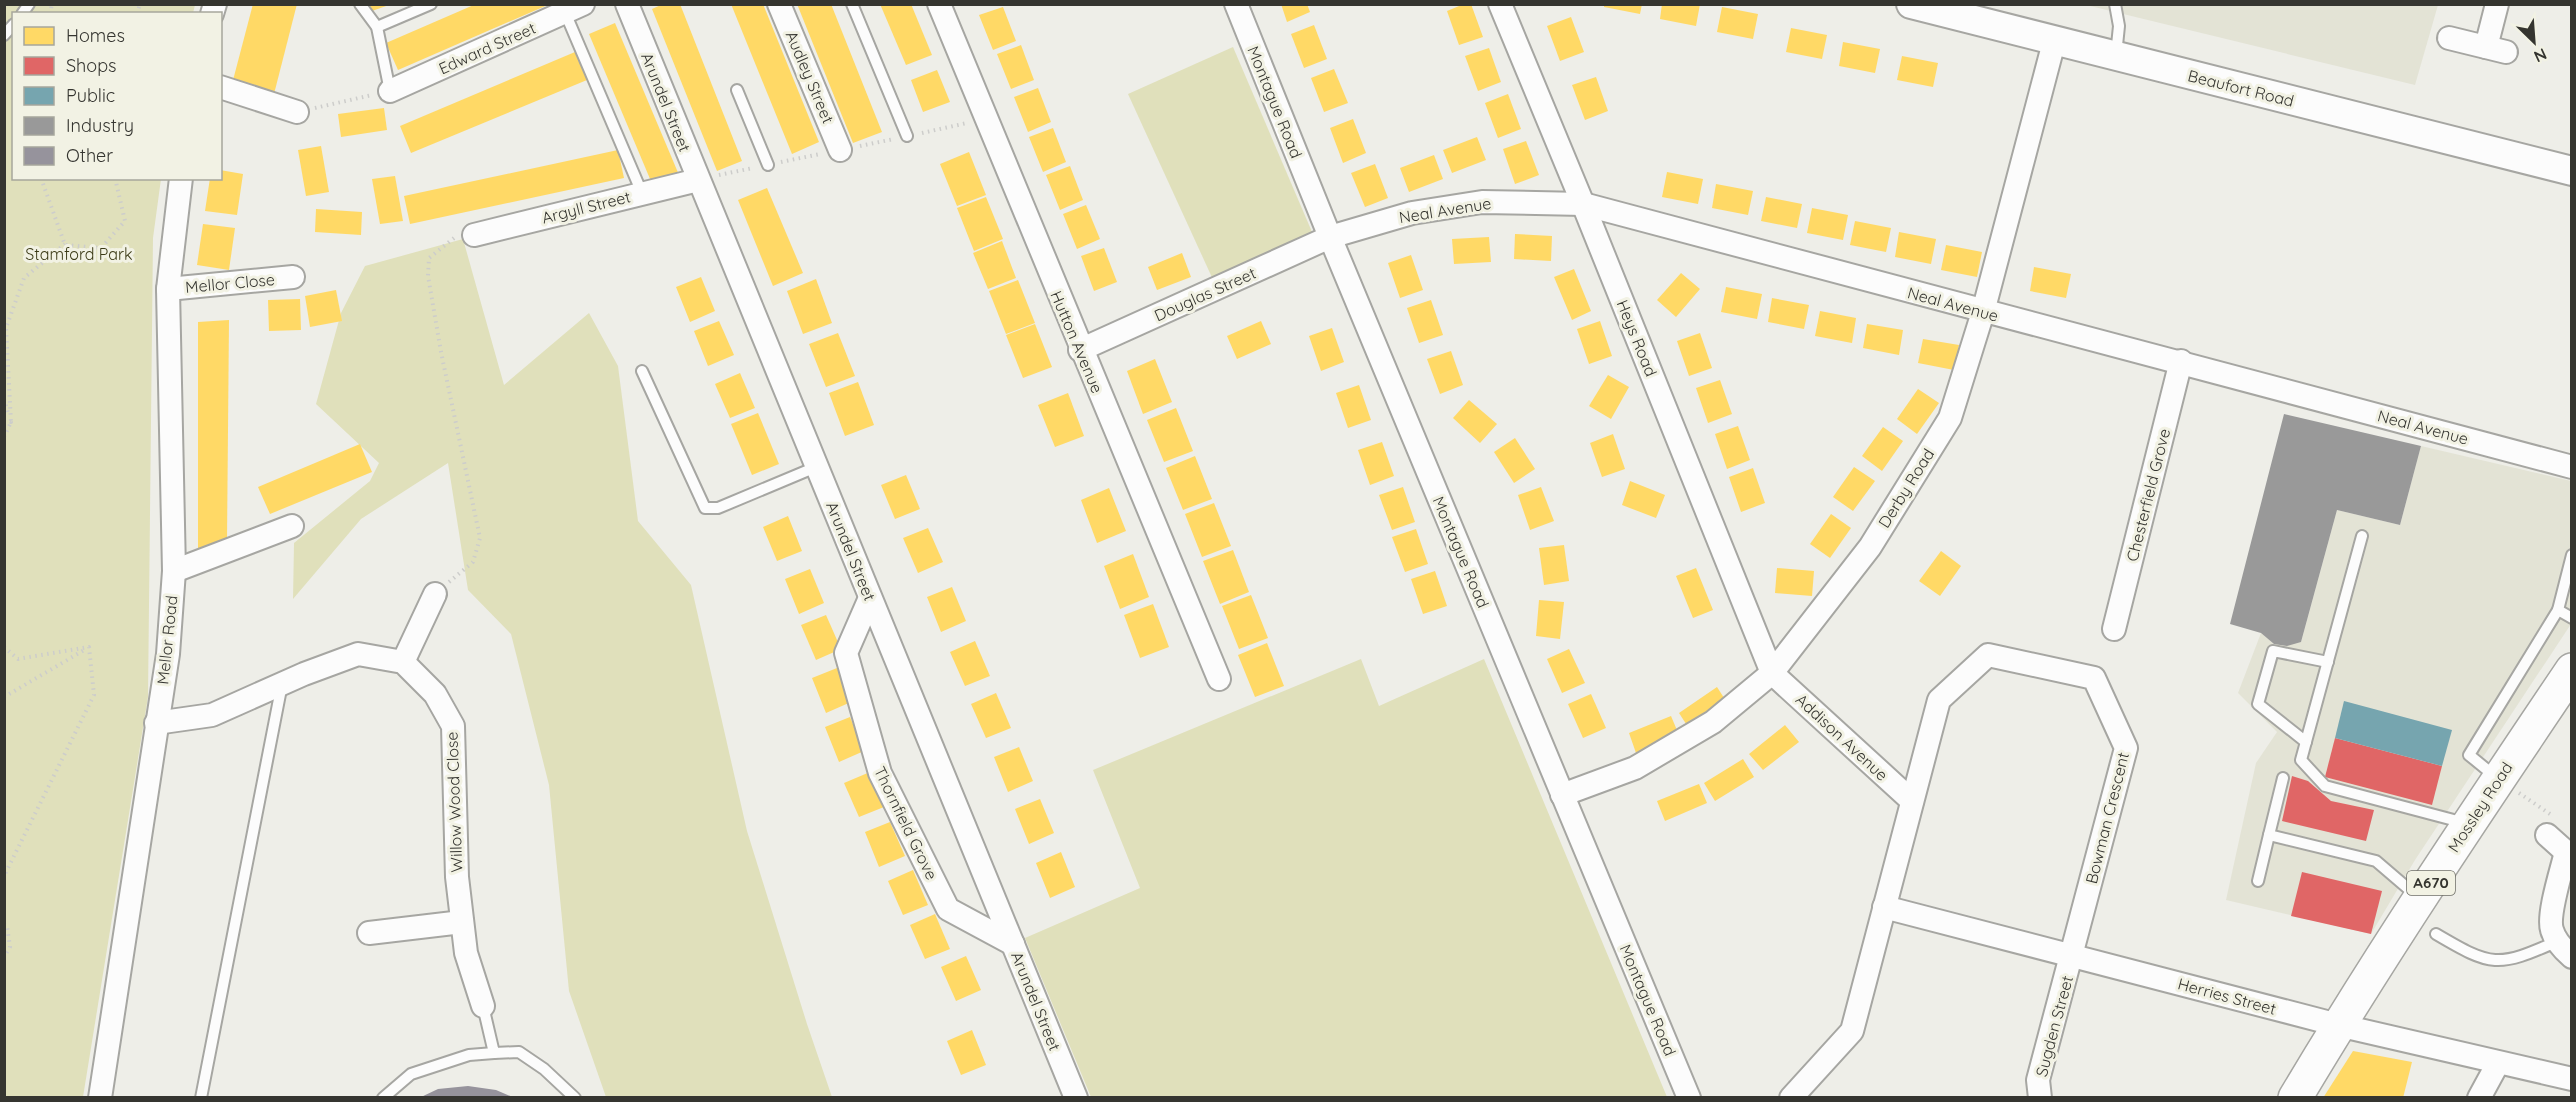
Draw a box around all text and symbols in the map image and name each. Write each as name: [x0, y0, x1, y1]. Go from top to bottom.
legend: [12, 12, 222, 180]
north arrow: [2504, 12, 2564, 72]
street label: Edward Street: [435, 18, 539, 78]
text: Homes: [66, 24, 125, 47]
street label: Audley Street: [782, 28, 838, 126]
street label: Montague Road: [1243, 43, 1307, 161]
text: N: [2531, 44, 2550, 67]
street label: Arundel Street: [637, 49, 695, 155]
text: Shops: [66, 54, 117, 77]
street label: Beaufort Road: [2186, 65, 2296, 111]
text: Public: [66, 84, 115, 107]
text: Industry: [66, 114, 134, 137]
text: Other: [66, 144, 113, 167]
street label: Argyll Street: [540, 186, 632, 228]
street label: Neal Avenue: [1397, 193, 1493, 227]
park label: Stamford Park: [25, 244, 133, 264]
street label: Douglas Street: [1151, 263, 1259, 325]
street label: Mellor Close: [184, 269, 276, 297]
street label: Neal Avenue: [1905, 282, 2001, 326]
street label: Hutton Avenue: [1046, 288, 1108, 396]
street label: Heys Road: [1613, 297, 1661, 379]
street label: Neal Avenue: [2375, 405, 2471, 449]
street label: Chesterfield Grove: [2122, 426, 2174, 564]
street label: Derby Road: [1874, 445, 1938, 531]
street label: Montague Road: [1428, 493, 1494, 611]
street label: Arundel Street: [822, 498, 880, 604]
street label: Mellor Road: [152, 595, 182, 685]
street label: Addison Avenue: [1792, 689, 1892, 785]
street label: Willow Wood Close: [442, 731, 466, 873]
street label: Bowman Crescent: [2081, 750, 2133, 886]
street label: Mossley Road: [2443, 758, 2517, 856]
street label: Thornfield Grove: [870, 763, 942, 883]
road number: A670: [2407, 871, 2455, 895]
street label: Montague Road: [1615, 941, 1681, 1059]
street label: Arundel Street: [1007, 948, 1065, 1054]
street label: Sugden Street: [2031, 973, 2077, 1079]
street label: Herries Street: [2176, 973, 2278, 1019]

